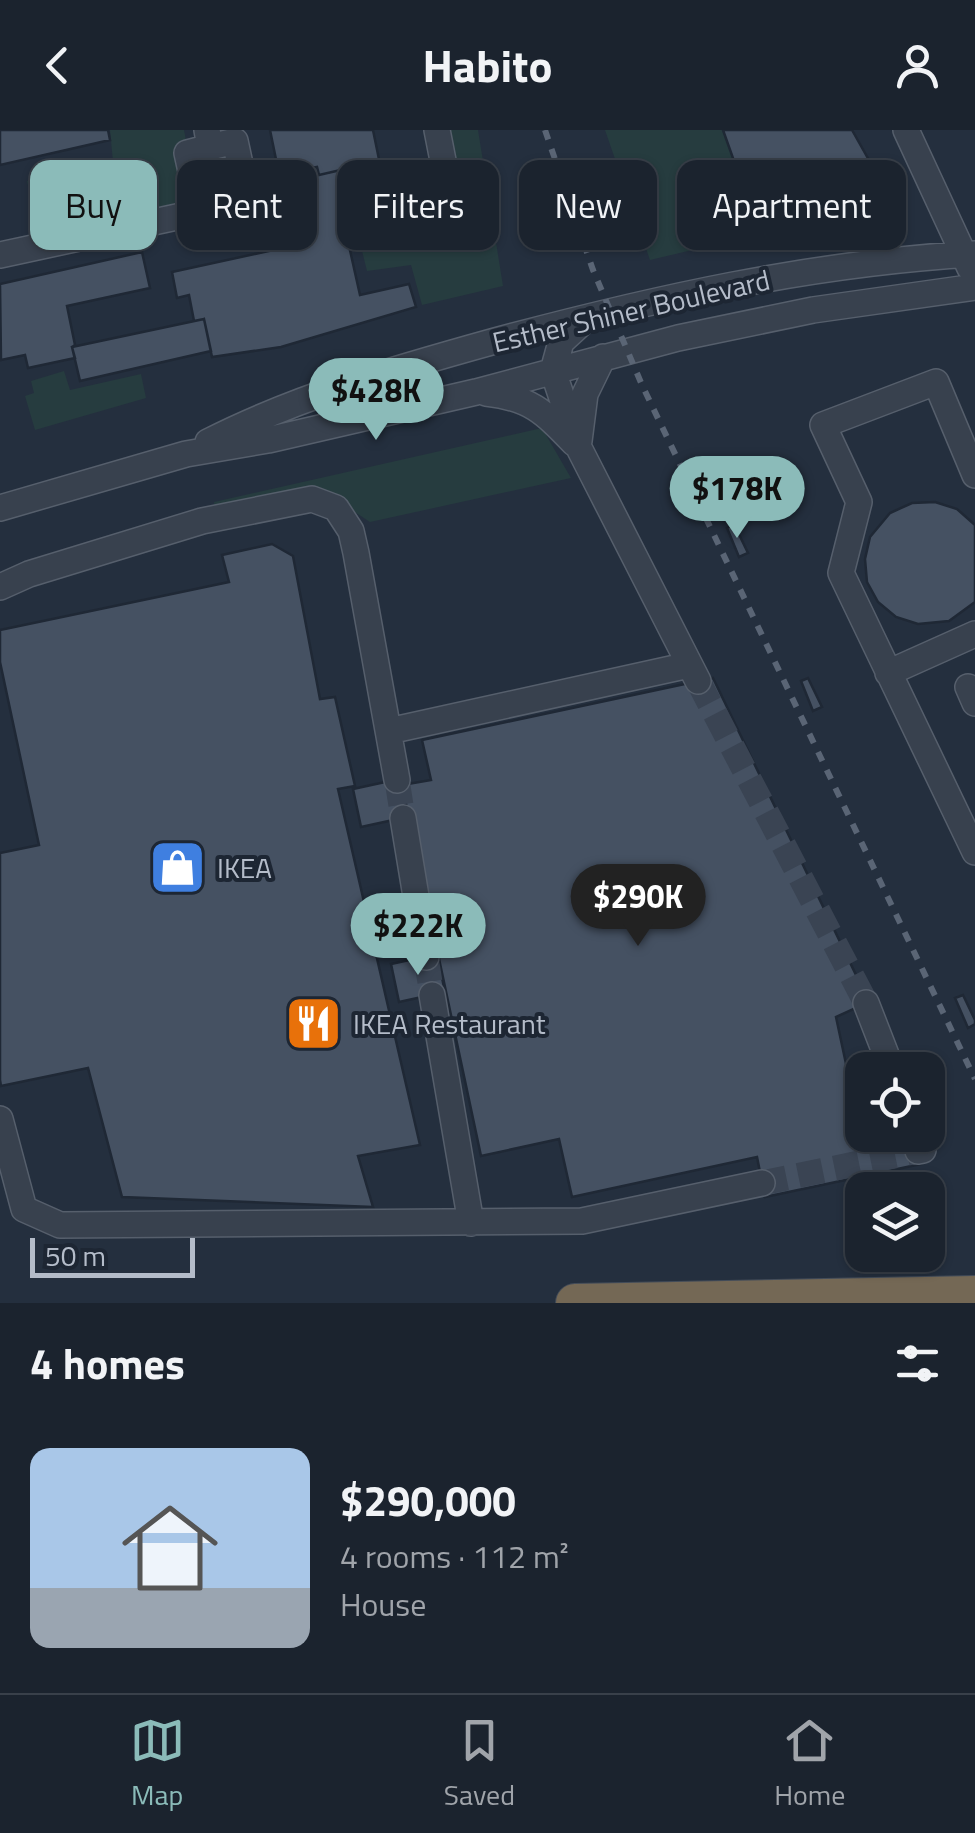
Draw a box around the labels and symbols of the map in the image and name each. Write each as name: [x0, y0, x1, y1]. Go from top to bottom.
street label: Esther Shiner Boulevard: [488, 258, 774, 363]
pin: $428K: [306, 358, 446, 443]
pin: $178K: [667, 456, 807, 541]
shop icon: IKEA: [148, 838, 208, 898]
place label: IKEA: [217, 846, 272, 889]
pin: $290K: [568, 864, 708, 949]
pin: $222K: [348, 893, 488, 978]
restaurant icon: IKEA Restaurant: [284, 994, 344, 1054]
place label: IKEA Restaurant: [353, 1002, 546, 1045]
scale bar: [30, 1233, 195, 1278]

